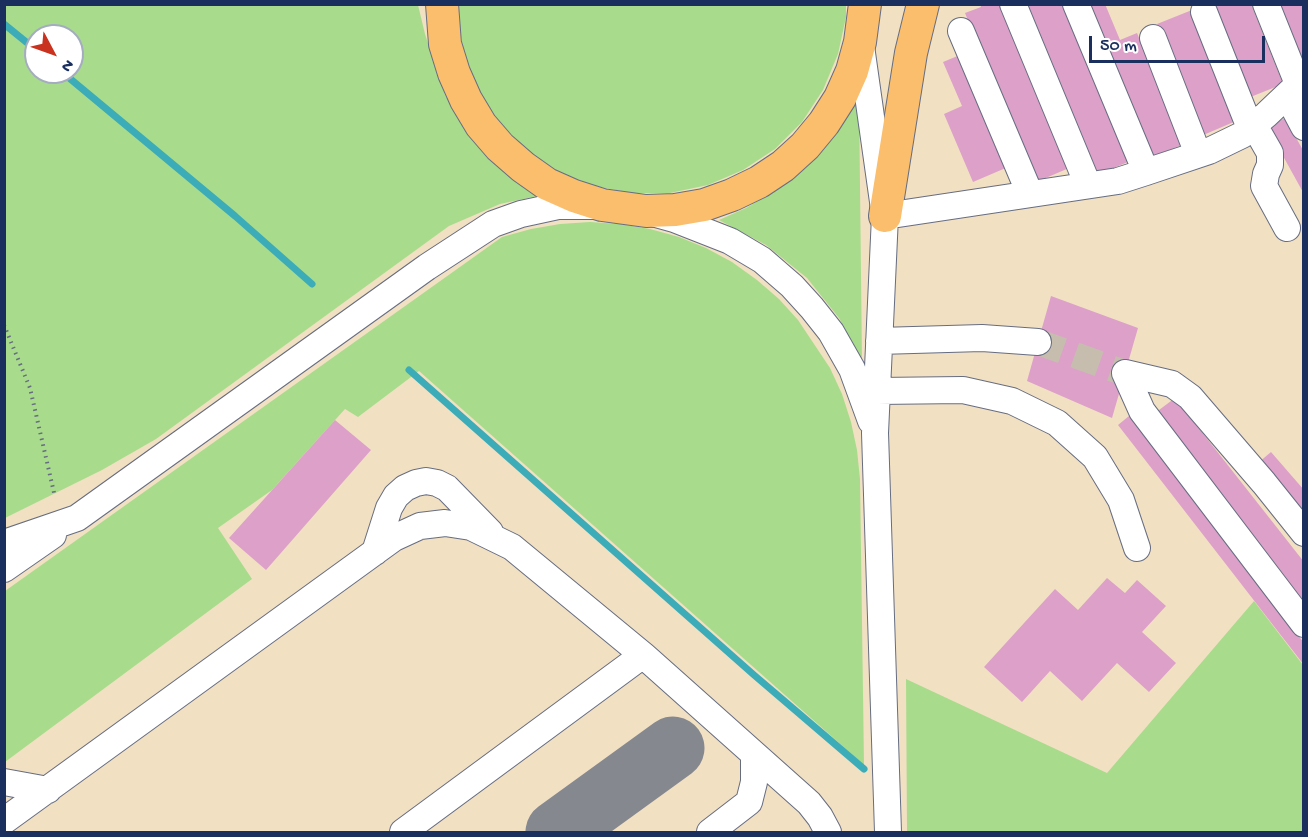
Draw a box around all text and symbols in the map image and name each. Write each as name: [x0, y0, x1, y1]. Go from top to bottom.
north arrow: [24, 24, 84, 84]
scale bar: [1092, 24, 1268, 62]
text: 50 m: [1100, 36, 1137, 57]
text: N: [56, 55, 77, 75]

